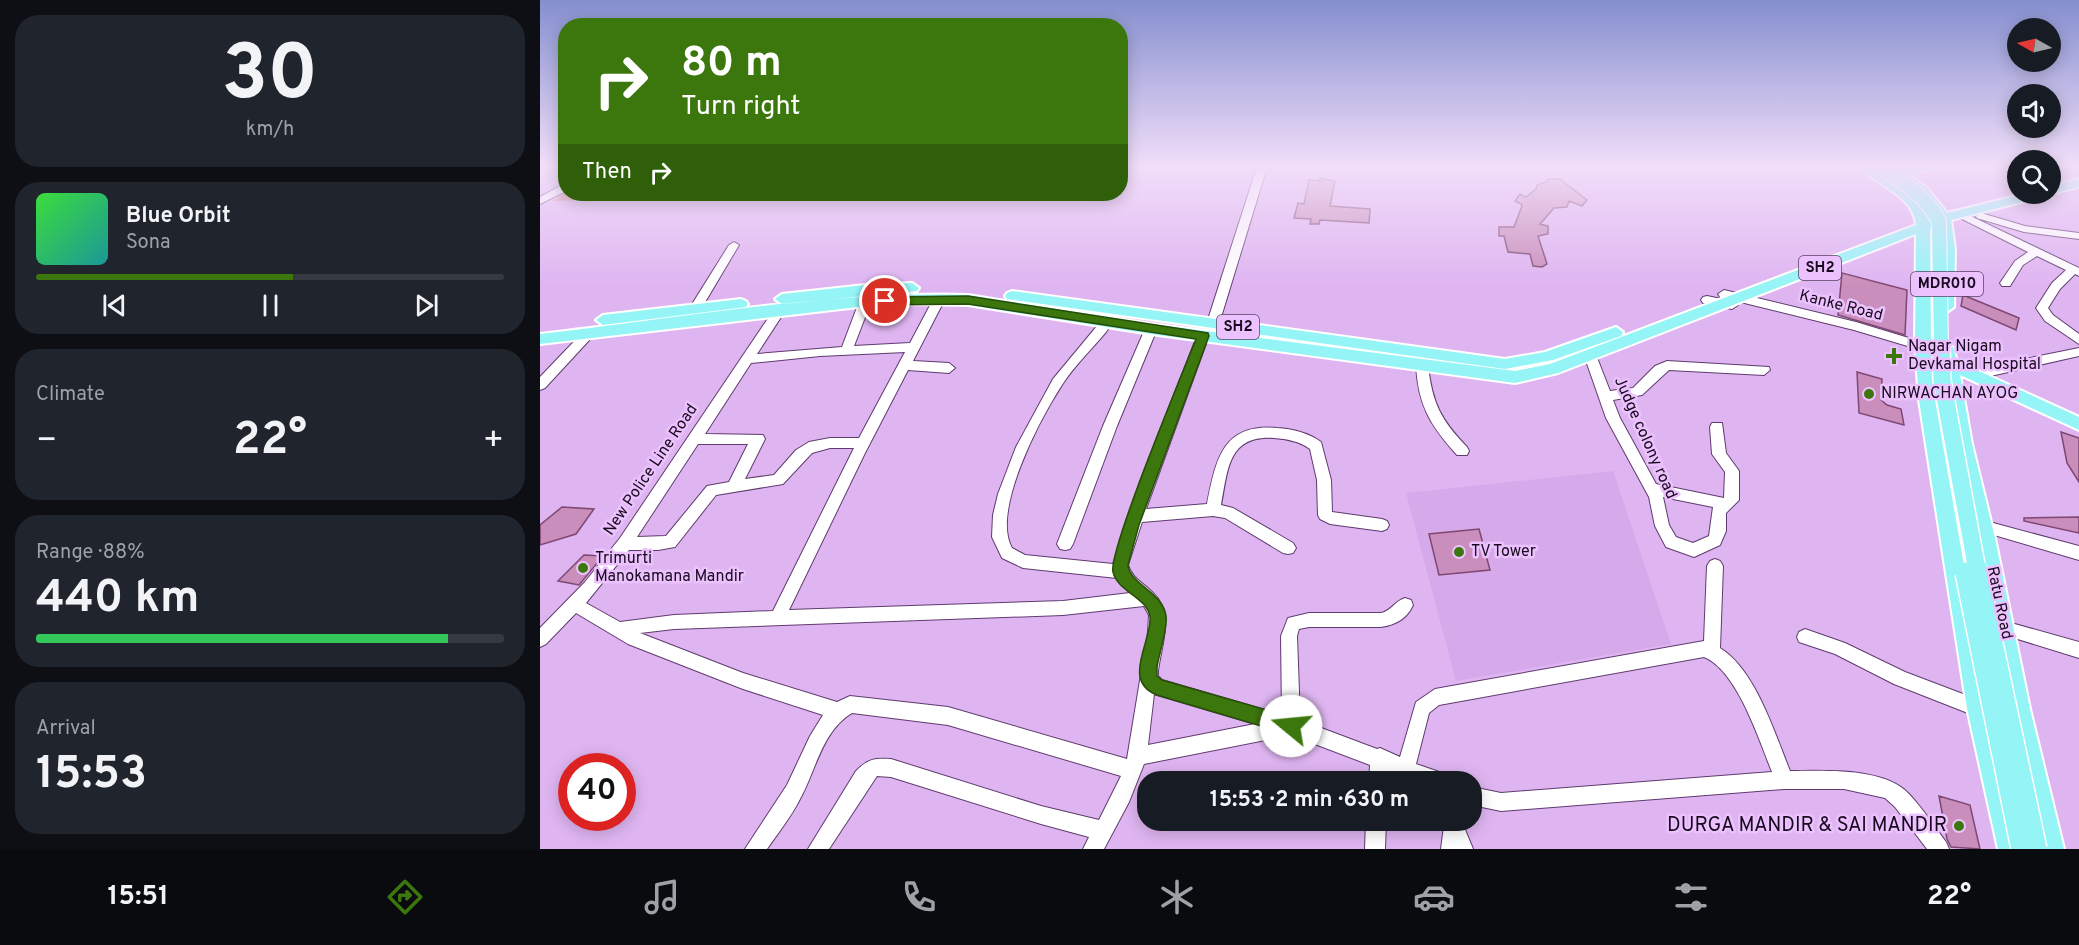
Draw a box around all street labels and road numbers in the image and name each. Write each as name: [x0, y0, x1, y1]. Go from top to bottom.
road number: SH2: [1799, 256, 1841, 280]
road number: MDR010: [1911, 272, 1983, 296]
street label: Kanke Road: [1797, 286, 1885, 326]
road number: SH2: [1217, 315, 1259, 339]
street label: Judge colony road: [1609, 374, 1681, 502]
street label: New Police Line Road: [600, 400, 702, 540]
street label: Ratu Road: [1982, 565, 2016, 641]

